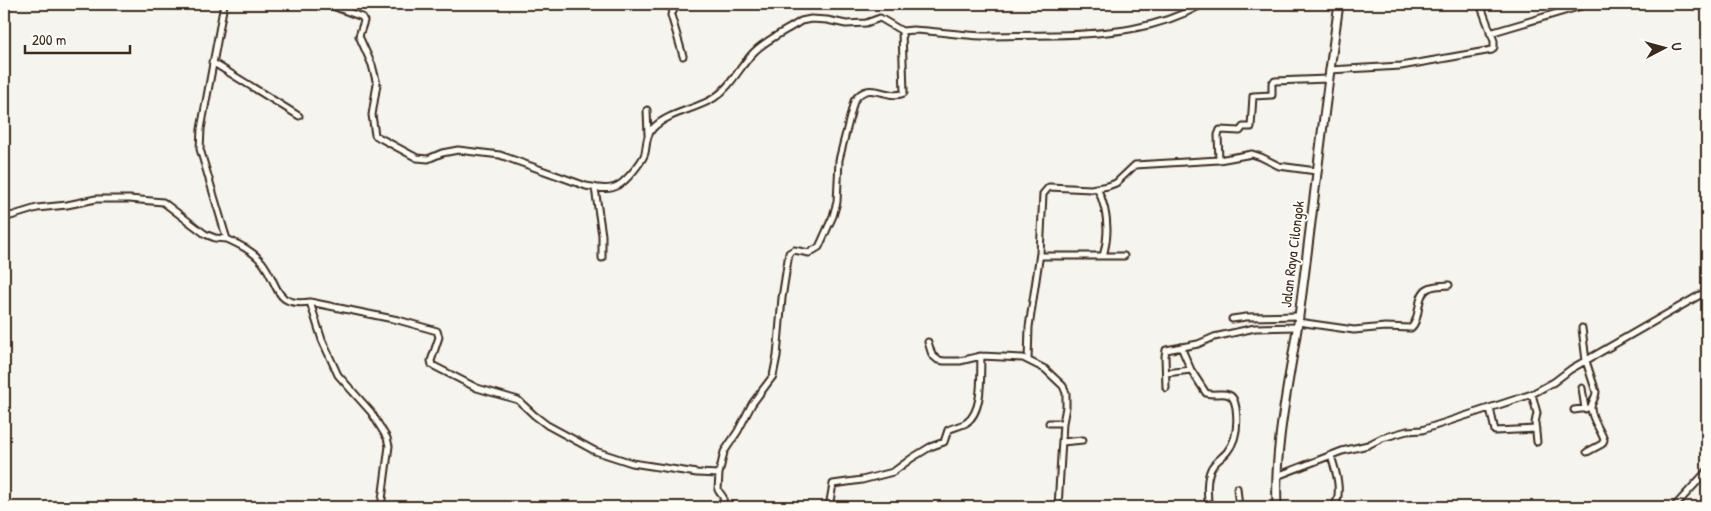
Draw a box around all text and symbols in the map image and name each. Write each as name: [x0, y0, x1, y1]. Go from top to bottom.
scale bar: [25, 22, 130, 54]
north arrow: [1638, 22, 1688, 72]
text: 200 m: [32, 29, 66, 50]
text: U: [1668, 42, 1687, 52]
street label: Jalan Raya Cilongok: [1275, 199, 1309, 309]

